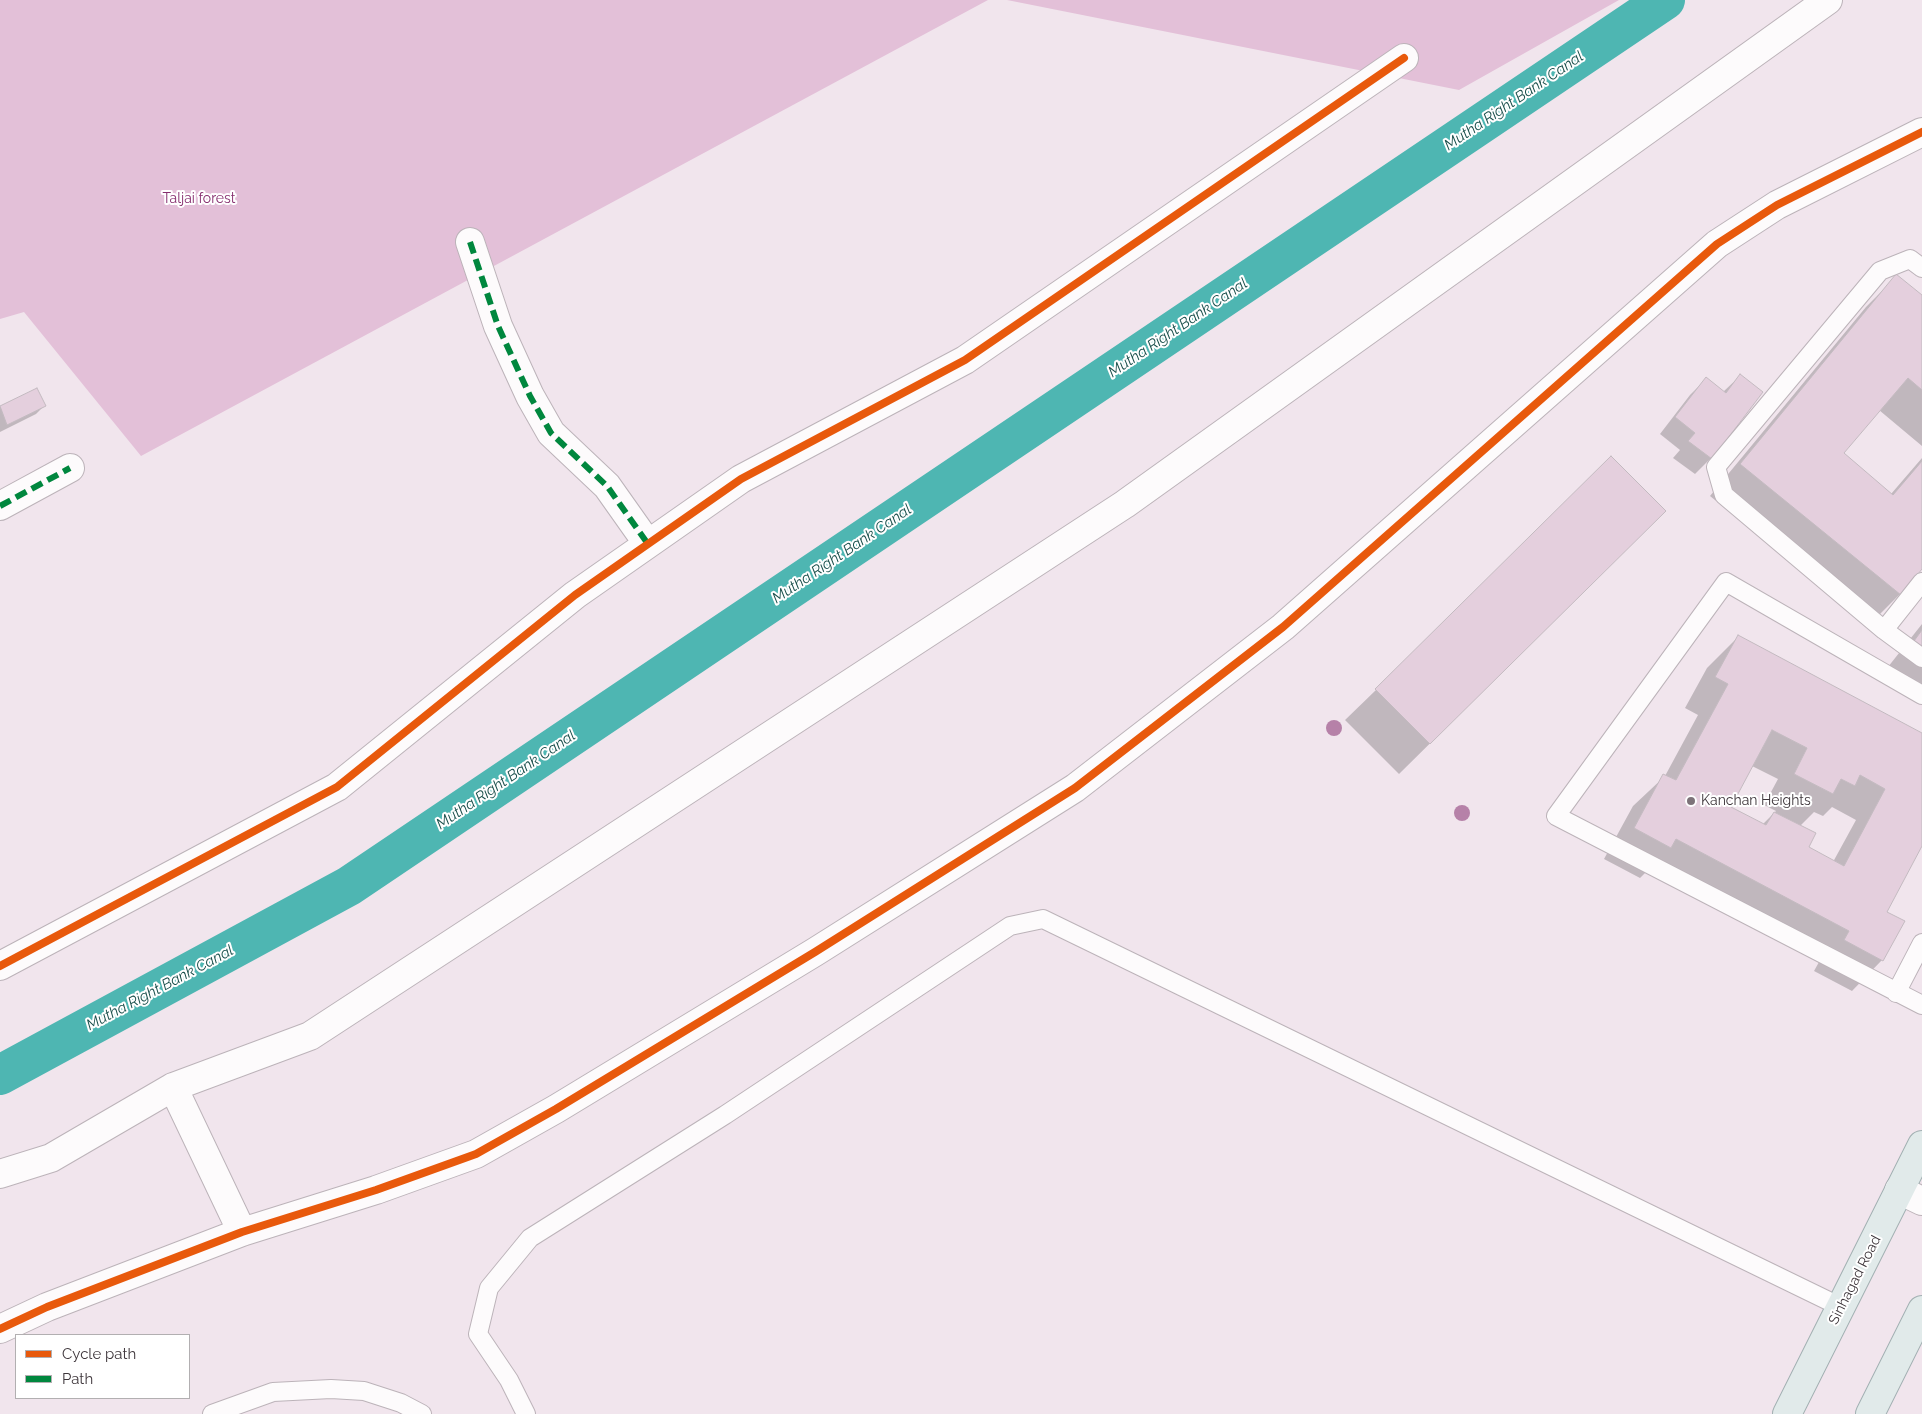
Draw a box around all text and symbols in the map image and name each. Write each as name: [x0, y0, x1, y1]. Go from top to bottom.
water label: Mutha Right Bank Canal: [1441, 48, 1587, 154]
park label: Taljai forest: [162, 191, 236, 207]
water label: Mutha Right Bank Canal: [1105, 275, 1251, 381]
water label: Mutha Right Bank Canal: [769, 501, 915, 607]
water label: Mutha Right Bank Canal: [433, 727, 579, 833]
place label: Kanchan Heights: [1701, 793, 1811, 809]
marker: Kanchan Heights: [1685, 795, 1697, 807]
water label: Mutha Right Bank Canal: [83, 942, 237, 1034]
street label: Sinhagad Road: [1825, 1233, 1885, 1327]
legend: [15, 1334, 190, 1399]
text: Cycle path: [62, 1345, 136, 1363]
text: Path: [62, 1370, 93, 1388]

